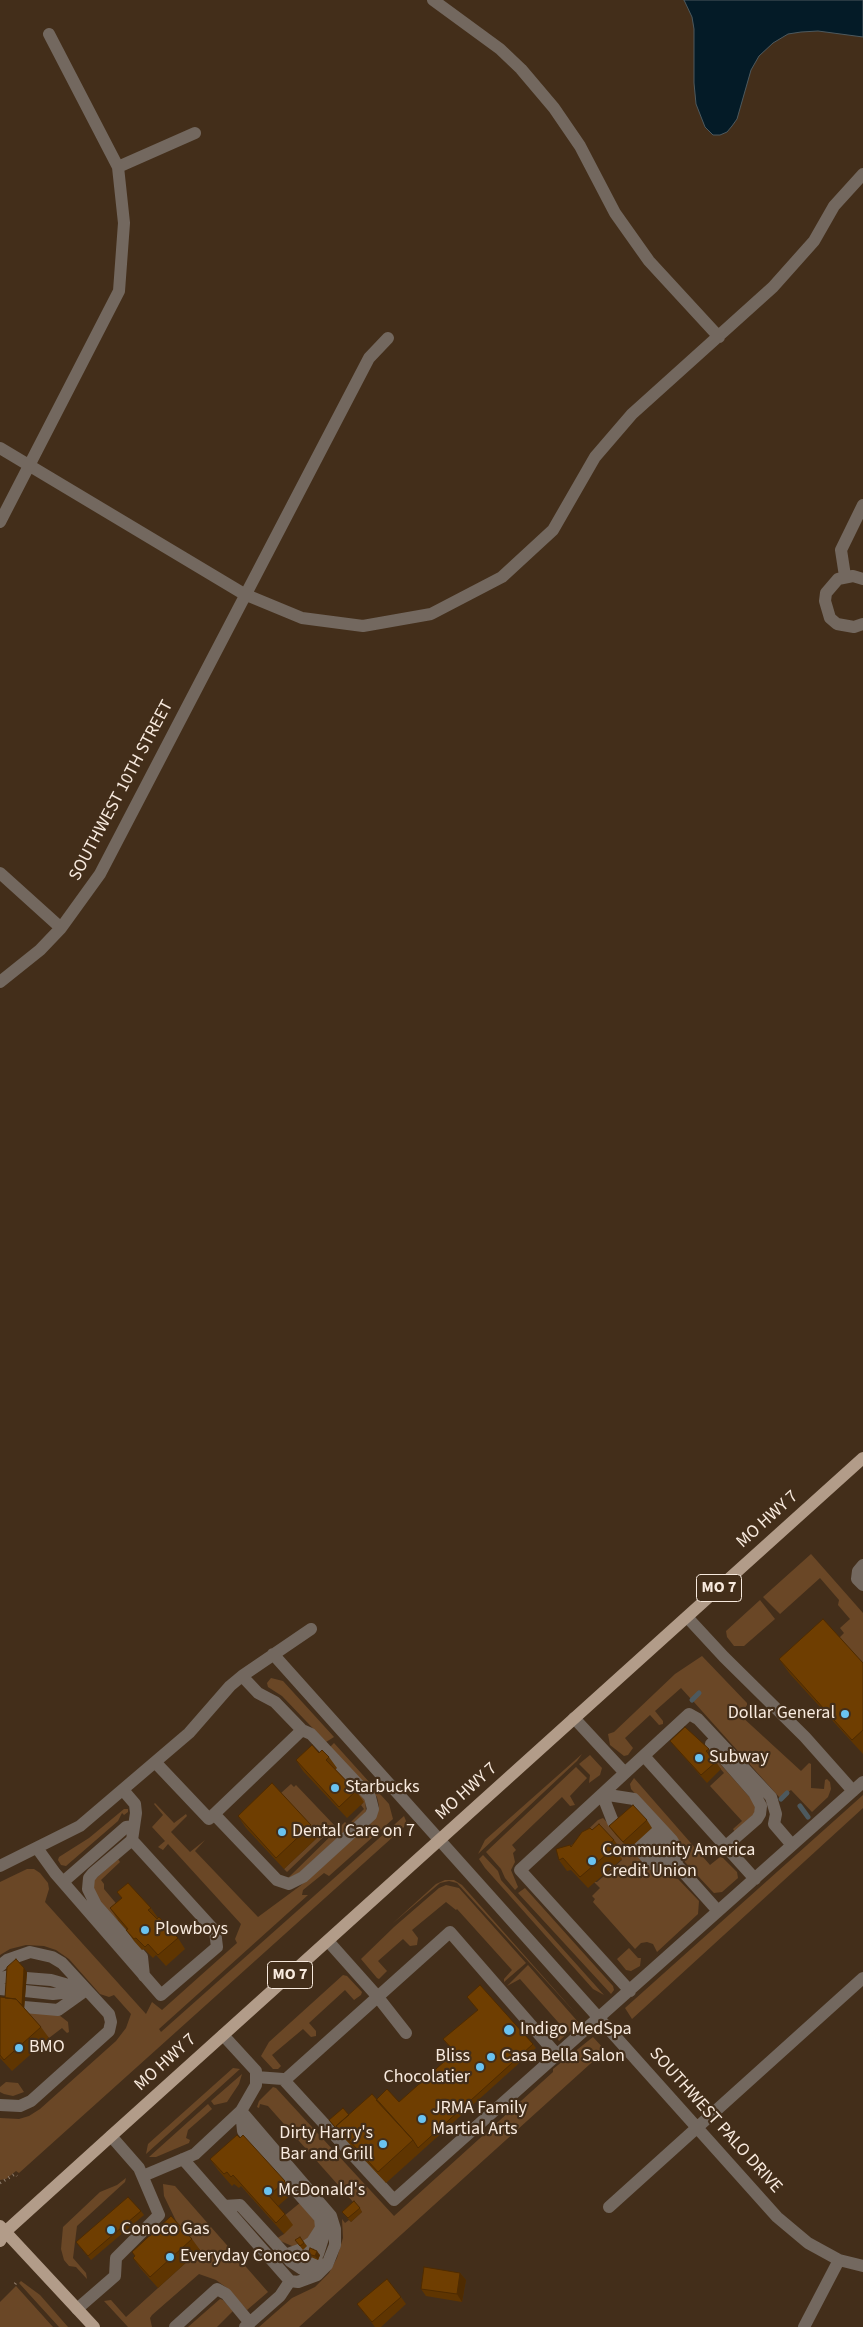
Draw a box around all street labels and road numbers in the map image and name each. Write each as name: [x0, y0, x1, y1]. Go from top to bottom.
street label: SOUTHWEST 10TH STREET: [65, 697, 179, 885]
street label: MO HWY 7: [733, 1487, 803, 1553]
road number: MO 7: [696, 1575, 742, 1602]
street label: MO HWY 7: [432, 1759, 502, 1825]
road number: MO 7: [268, 1962, 312, 1988]
street label: MO HWY 7: [131, 2030, 201, 2096]
street label: SOUTHWEST PALO DRIVE: [644, 2044, 786, 2198]

